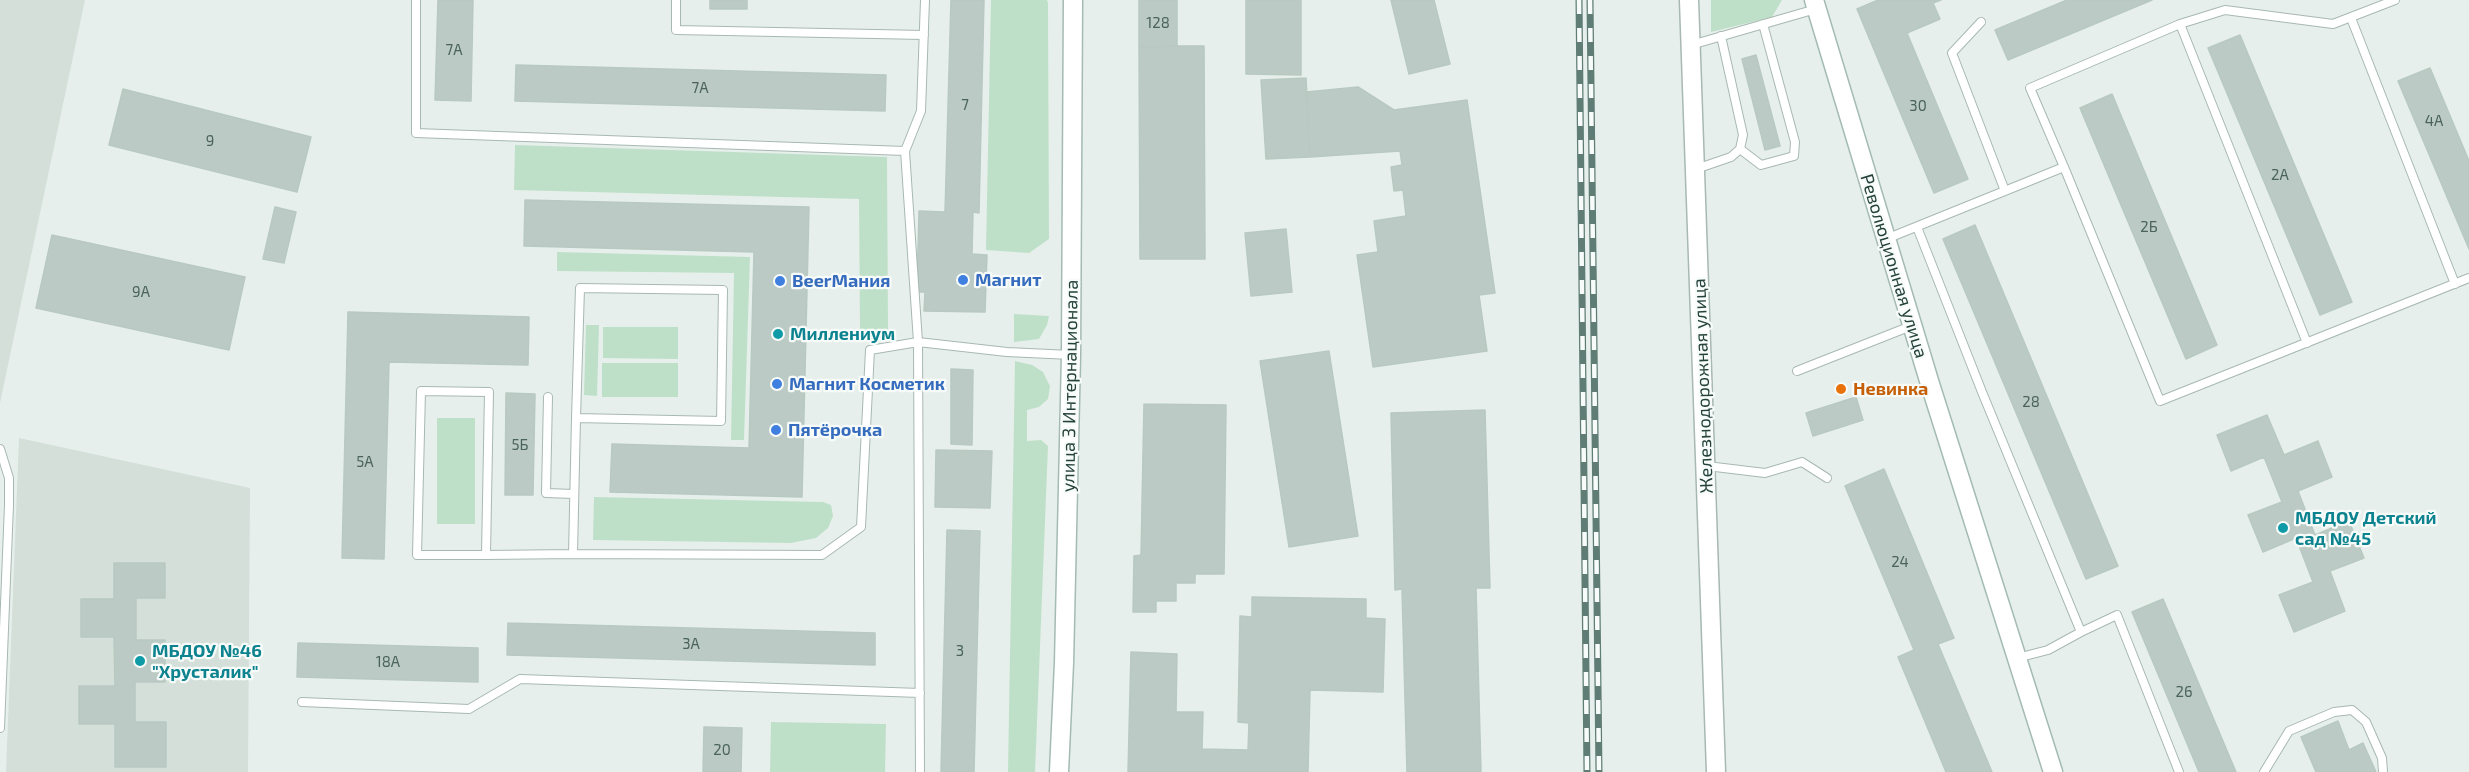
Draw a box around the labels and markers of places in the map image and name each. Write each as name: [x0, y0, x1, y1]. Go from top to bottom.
place label: Магнит: [975, 269, 1041, 291]
place label: BeerМания: [792, 270, 890, 292]
marker: Магнит: [956, 273, 970, 287]
marker: BeerМания: [773, 274, 787, 288]
place label: Миллениум: [790, 323, 895, 345]
marker: Миллениум: [771, 327, 785, 341]
place label: Магнит Косметик: [789, 373, 945, 395]
marker: Магнит Косметик: [770, 377, 784, 391]
place label: Невинка: [1853, 378, 1928, 400]
marker: Невинка: [1834, 382, 1848, 396]
place label: Пятёрочка: [788, 419, 882, 441]
marker: Пятёрочка: [769, 423, 783, 437]
place label: МБДОУ Детский сад №45: [2295, 507, 2437, 550]
marker: МБДОУ Детский сад №45: [2276, 521, 2290, 535]
place label: МБДОУ №46 "Хрусталик": [152, 640, 262, 682]
marker: МБДОУ №46 "Хрусталик": [133, 654, 147, 668]

